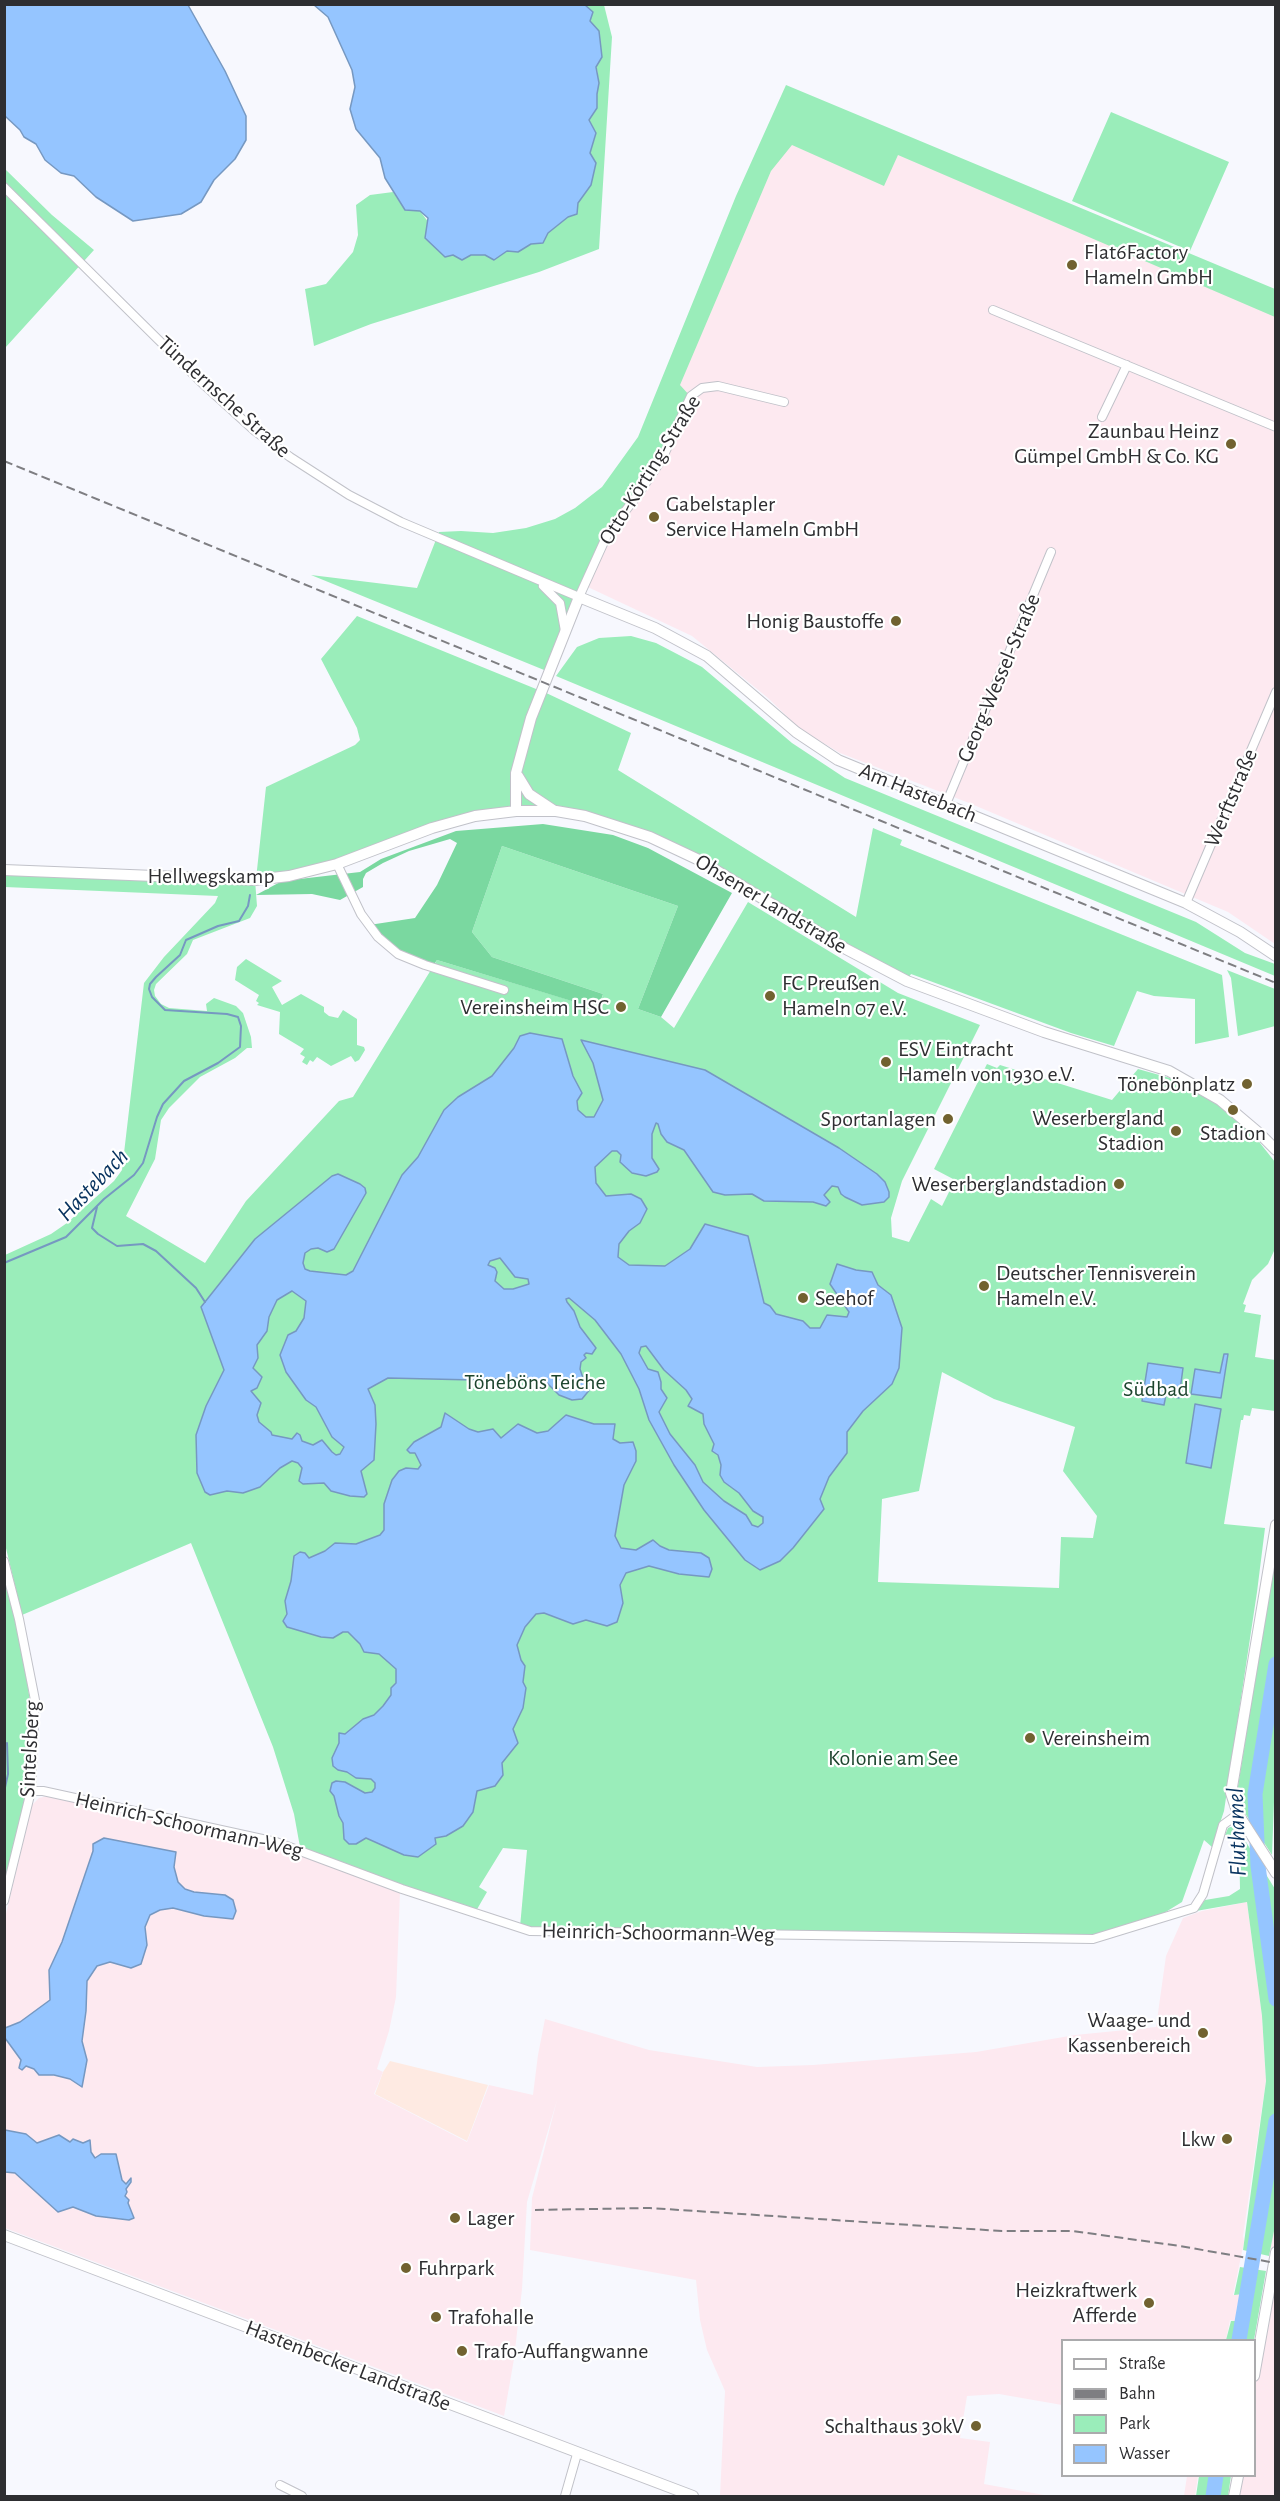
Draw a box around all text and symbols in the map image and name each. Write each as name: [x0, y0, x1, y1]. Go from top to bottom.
place label: Flat6Factory Hameln GmbH: [1084, 239, 1213, 290]
marker: Flat6Factory Hameln GmbH: [1065, 258, 1079, 272]
street label: Tündernsche Straße: [152, 330, 296, 464]
street label: Otto-Körting-Straße: [593, 390, 707, 550]
place label: Zaunbau Heinz Gümpel GmbH & Co. KG: [1014, 418, 1219, 470]
marker: Zaunbau Heinz Gümpel GmbH & Co. KG: [1224, 437, 1238, 451]
place label: Gabelstapler Service Hameln GmbH: [666, 491, 859, 542]
marker: Gabelstapler Service Hameln GmbH: [647, 510, 661, 524]
street label: Georg-Wessel-Straße: [952, 590, 1046, 766]
place label: Honig Baustoffe: [746, 608, 884, 634]
marker: Honig Baustoffe: [889, 614, 903, 628]
street label: Werftstraße: [1198, 745, 1264, 851]
street label: Am Hastebach: [855, 757, 981, 829]
street label: Ohsener Landstraße: [690, 848, 852, 960]
street label: Hellwegskamp: [147, 863, 275, 889]
place label: FC Preußen Hameln 07 e.V.: [782, 970, 907, 1022]
marker: FC Preußen Hameln 07 e.V.: [763, 989, 777, 1003]
place label: Vereinsheim HSC: [460, 994, 609, 1020]
marker: Vereinsheim HSC: [614, 1000, 628, 1014]
place label: ESV Eintracht Hameln von 1930 e.V.: [898, 1036, 1075, 1088]
marker: ESV Eintracht Hameln von 1930 e.V.: [879, 1055, 893, 1069]
place label: Tönebönplatz: [1117, 1071, 1235, 1097]
marker: Tönebönplatz: [1240, 1077, 1254, 1091]
marker: Stadion: [1226, 1103, 1240, 1117]
place label: Weserbergland Stadion: [1032, 1105, 1164, 1156]
place label: Sportanlagen: [821, 1106, 936, 1132]
marker: Sportanlagen: [941, 1112, 955, 1126]
place label: Stadion: [1200, 1120, 1266, 1146]
marker: Weserbergland Stadion: [1169, 1124, 1183, 1138]
water label: Hastebach: [51, 1142, 135, 1228]
place label: Weserberglandstadion: [911, 1171, 1107, 1197]
marker: Weserberglandstadion: [1112, 1177, 1126, 1191]
place label: Deutscher Tennisverein Hameln e.V.: [996, 1260, 1196, 1312]
marker: Deutscher Tennisverein Hameln e.V.: [977, 1279, 991, 1293]
place label: Seehof: [815, 1285, 874, 1311]
marker: Seehof: [796, 1291, 810, 1305]
park label: Töneböns Teiche: [464, 1369, 606, 1395]
park label: Südbad: [1123, 1376, 1189, 1402]
street label: Sintelsberg: [14, 1700, 46, 1798]
place label: Vereinsheim: [1042, 1725, 1150, 1751]
marker: Vereinsheim: [1023, 1731, 1037, 1745]
park label: Kolonie am See: [828, 1745, 958, 1771]
street label: Heinrich-Schoormann-Weg: [73, 1786, 305, 1864]
water label: Fluthamel: [1221, 1787, 1253, 1877]
street label: Heinrich-Schoormann-Weg: [541, 1918, 775, 1948]
place label: Waage- und Kassenbereich: [1067, 2007, 1191, 2058]
marker: Waage- und Kassenbereich: [1196, 2026, 1210, 2040]
place label: Lkw: [1181, 2126, 1215, 2152]
marker: Lkw: [1220, 2132, 1234, 2146]
place label: Lager: [467, 2205, 514, 2231]
marker: Lager: [448, 2211, 462, 2225]
place label: Fuhrpark: [418, 2255, 494, 2281]
marker: Fuhrpark: [399, 2261, 413, 2275]
place label: Heizkraftwerk Afferde: [1015, 2277, 1137, 2328]
marker: Heizkraftwerk Afferde: [1142, 2296, 1156, 2310]
place label: Trafohalle: [448, 2304, 534, 2330]
marker: Trafohalle: [429, 2310, 443, 2324]
street label: Hastenbecker Landstraße: [242, 2315, 454, 2417]
place label: Trafo-Auffangwanne: [474, 2338, 648, 2364]
legend: [1061, 2339, 1256, 2477]
marker: Trafo-Auffangwanne: [455, 2344, 469, 2358]
text: Straße: [1119, 2355, 1165, 2373]
text: Bahn: [1119, 2385, 1155, 2403]
place label: Schalthaus 30kV: [825, 2413, 964, 2439]
text: Park: [1119, 2415, 1150, 2433]
marker: Schalthaus 30kV: [969, 2419, 983, 2433]
text: Wasser: [1119, 2445, 1170, 2463]

